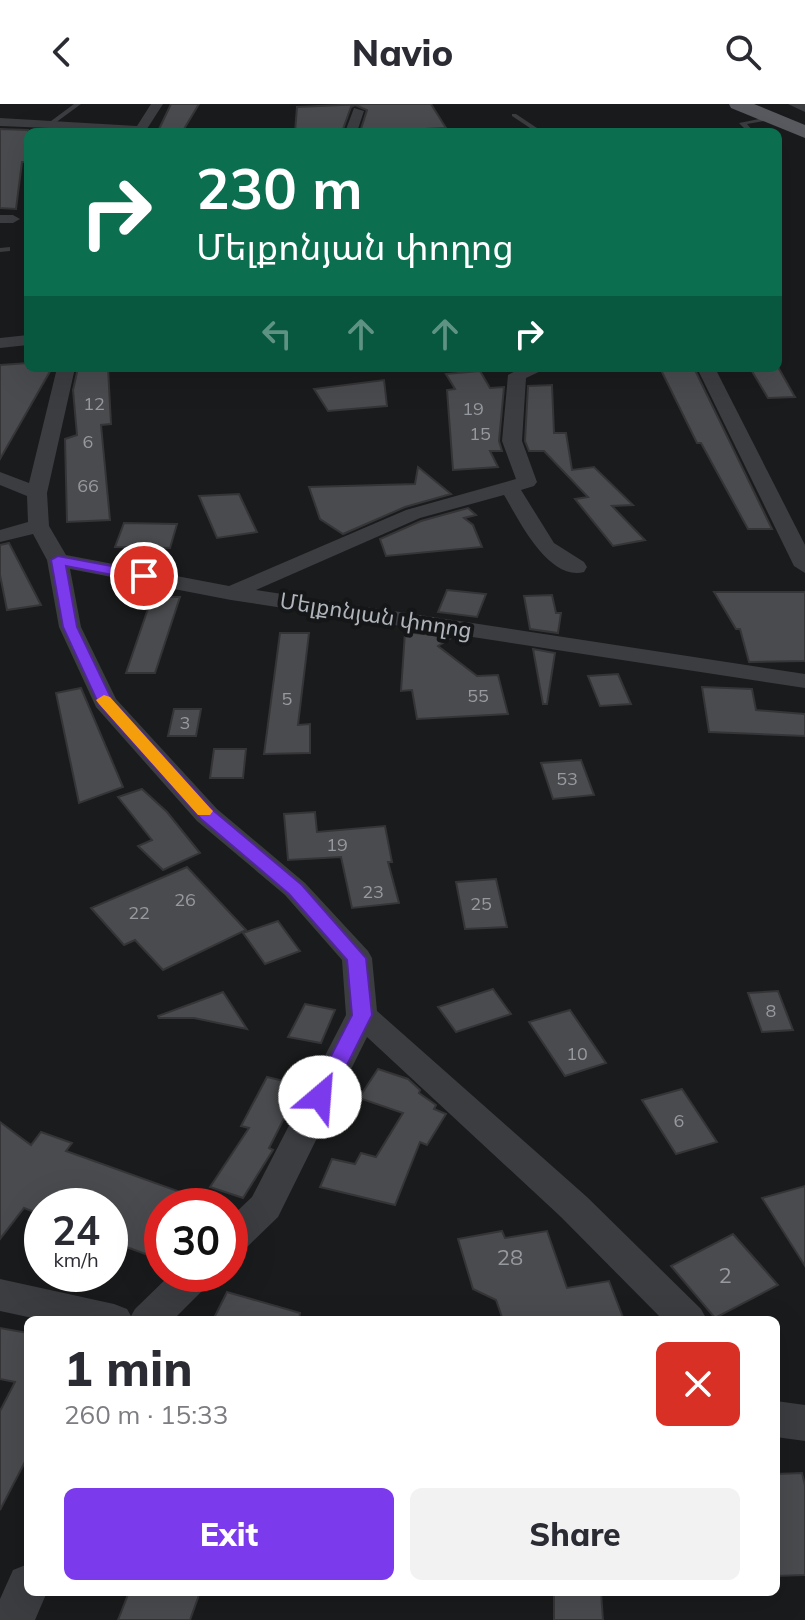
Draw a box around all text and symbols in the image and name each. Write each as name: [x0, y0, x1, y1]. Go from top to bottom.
icon: back: [40, 30, 84, 74]
text: Navio: [352, 30, 453, 75]
icon: search: [721, 30, 765, 74]
text: 230 m: [196, 153, 363, 223]
icon: right: [64, 160, 168, 264]
text: Մելքոնյան փողոց: [196, 224, 514, 269]
icon: left: [255, 312, 299, 356]
icon: ahead: [339, 312, 383, 356]
icon: ahead: [423, 312, 467, 356]
icon: right: [507, 312, 551, 356]
house number: 12: [83, 392, 105, 415]
house number: 19: [462, 397, 484, 420]
house number: 15: [469, 422, 491, 445]
house number: 6: [83, 430, 93, 453]
house number: 66: [77, 474, 99, 497]
pin: [110, 542, 178, 610]
icon: arrive: [122, 554, 166, 598]
street label: Մելքոնյան փողոց: [278, 586, 474, 644]
house number: 55: [467, 684, 489, 707]
house number: 5: [282, 687, 293, 710]
house number: 3: [180, 711, 190, 734]
house number: 53: [556, 767, 578, 790]
house number: 19: [326, 833, 348, 856]
house number: 23: [362, 880, 384, 903]
house number: 26: [174, 888, 196, 911]
house number: 25: [470, 892, 492, 915]
house number: 22: [128, 901, 150, 924]
house number: 8: [766, 999, 776, 1022]
house number: 10: [566, 1042, 588, 1065]
position arrow: [278, 1055, 362, 1139]
house number: 6: [674, 1109, 684, 1132]
speed limit sign: 30: [144, 1188, 248, 1292]
text: 24: [52, 1205, 100, 1255]
house number: 28: [497, 1243, 523, 1271]
text: km/h: [53, 1247, 99, 1272]
house number: 2: [718, 1261, 732, 1289]
text: 1 min: [64, 1338, 193, 1398]
button: close: [656, 1342, 740, 1426]
text: 260 m · 15:33: [64, 1398, 228, 1431]
button: Exit: [64, 1488, 394, 1580]
button: Share: [410, 1488, 740, 1580]

